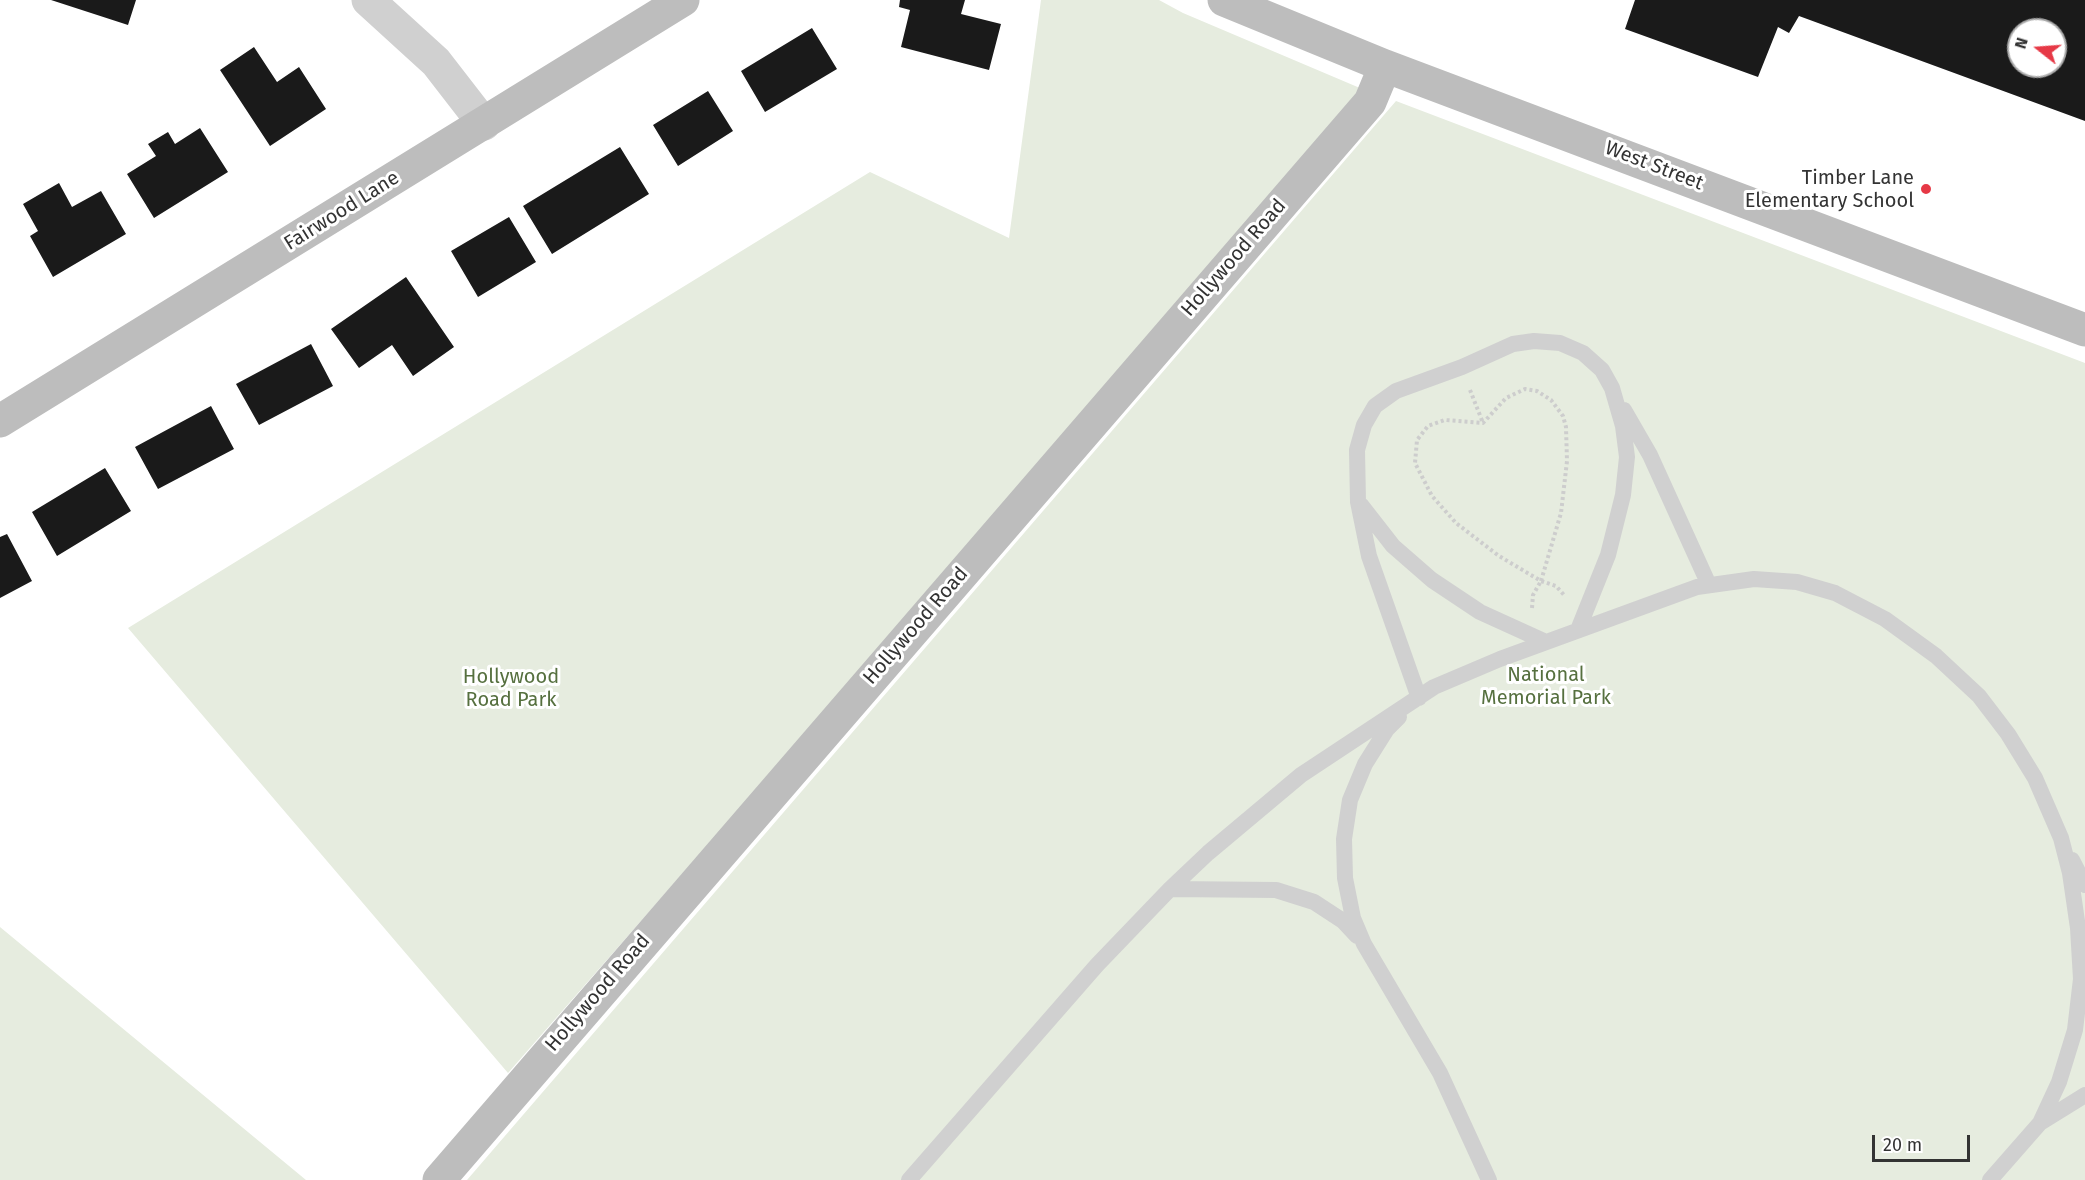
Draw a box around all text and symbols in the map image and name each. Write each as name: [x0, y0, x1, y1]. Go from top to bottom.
north arrow: [2007, 18, 2067, 78]
text: N: [2011, 35, 2032, 51]
street label: West Street: [1601, 136, 1707, 196]
street label: Fairwood Lane: [280, 166, 404, 256]
place label: Timber Lane Elementary School: [1745, 166, 1914, 213]
marker: Timber Lane Elementary School: [1919, 182, 1933, 196]
street label: Hollywood Road: [1176, 194, 1292, 322]
street label: Hollywood Road: [858, 562, 974, 690]
park label: National Memorial Park: [1481, 663, 1611, 710]
park label: Hollywood Road Park: [463, 665, 559, 712]
street label: Hollywood Road: [540, 929, 656, 1057]
scale bar: [1875, 1123, 1972, 1161]
text: 20 m: [1883, 1134, 1922, 1156]

